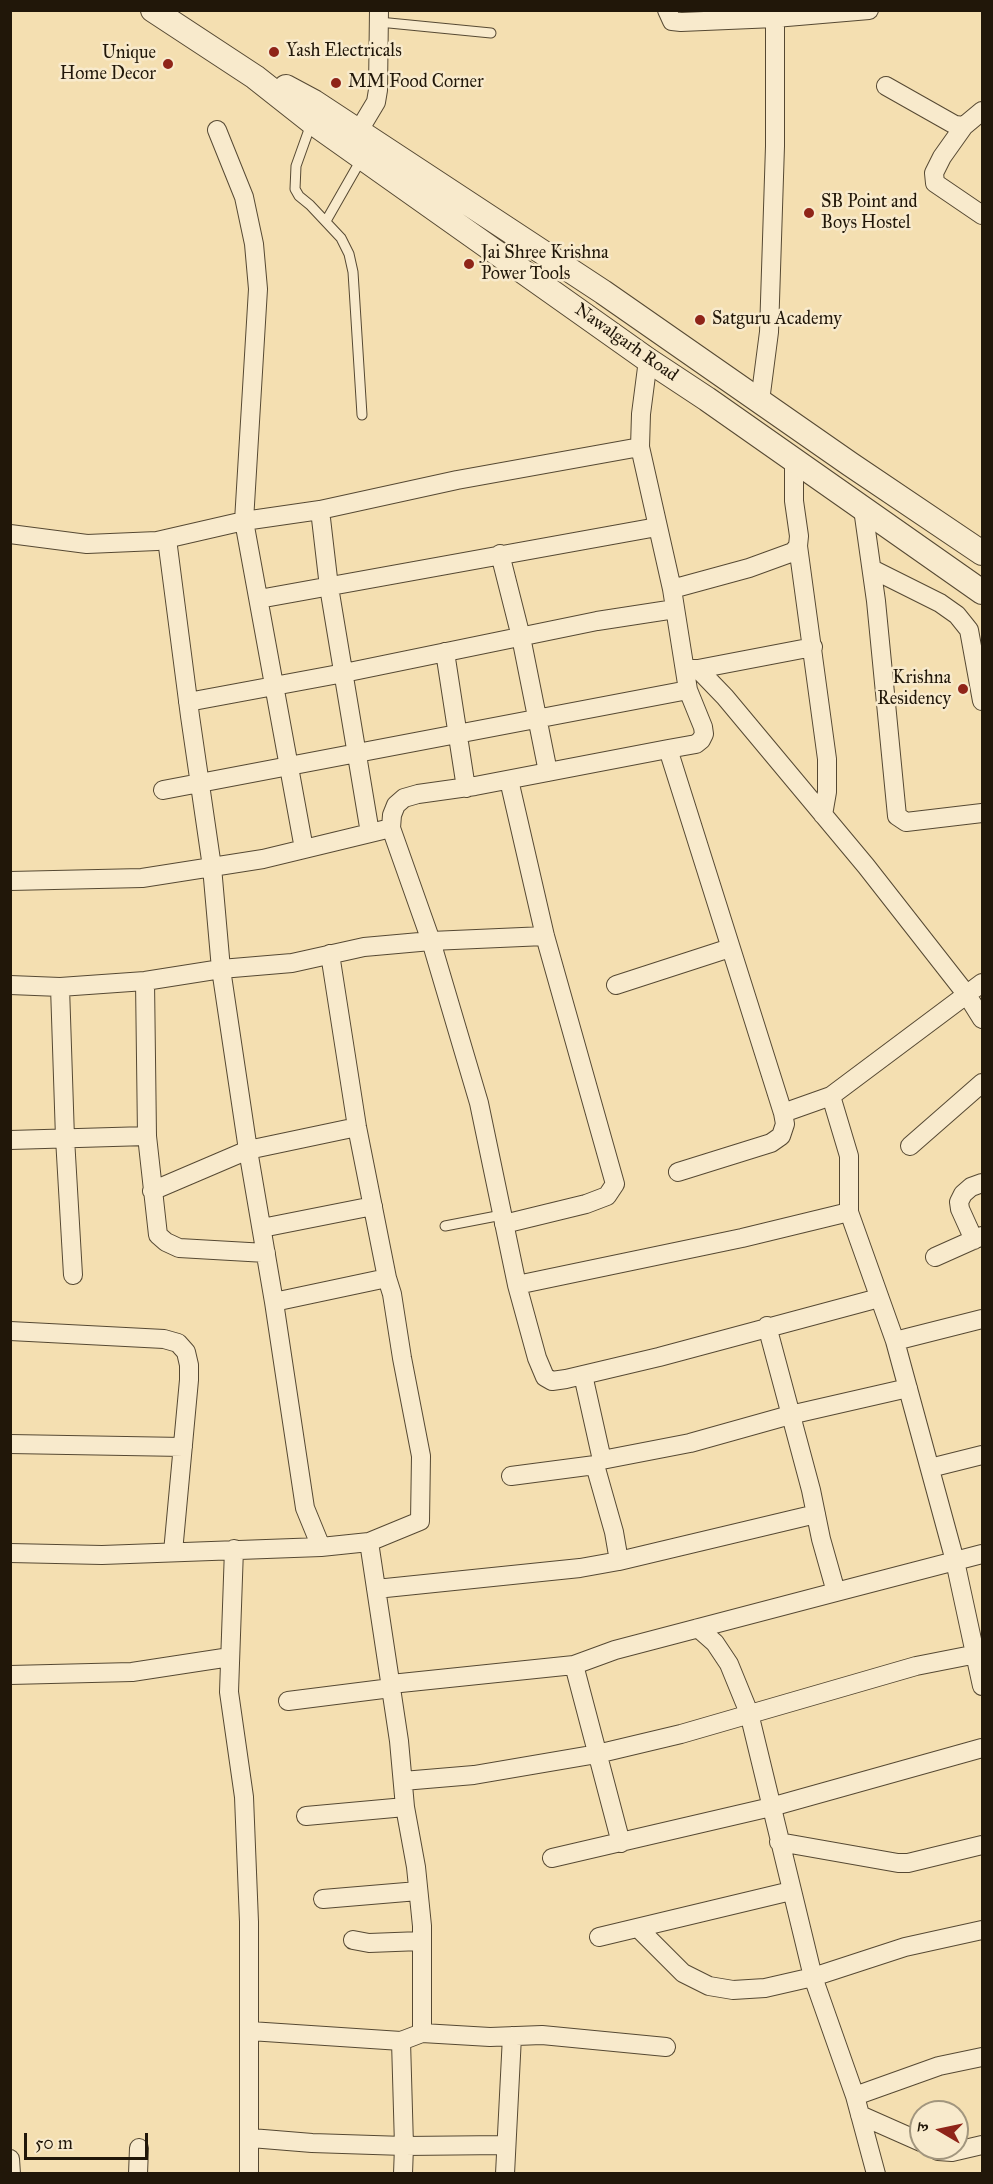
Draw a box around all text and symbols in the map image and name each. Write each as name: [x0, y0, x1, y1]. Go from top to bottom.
place label: Yash Electricals: [286, 41, 402, 63]
place label: Unique Home Decor: [60, 43, 156, 86]
marker: Yash Electricals: [267, 45, 281, 59]
marker: Unique Home Decor: [161, 57, 175, 71]
place label: MM Food Corner: [348, 72, 484, 94]
marker: MM Food Corner: [329, 76, 343, 90]
place label: SB Point and Boys Hostel: [821, 192, 917, 234]
marker: SB Point and Boys Hostel: [802, 206, 816, 220]
place label: Jai Shree Krishna Power Tools: [481, 243, 609, 286]
marker: Jai Shree Krishna Power Tools: [462, 257, 476, 271]
street label: Nawalgarh Road: [570, 299, 682, 387]
place label: Satguru Academy: [712, 309, 842, 331]
marker: Satguru Academy: [693, 313, 707, 327]
place label: Krishna Residency: [877, 668, 951, 710]
marker: Krishna Residency: [956, 682, 970, 696]
north arrow: [909, 2100, 969, 2160]
scale bar: [27, 2121, 152, 2159]
text: उ: [913, 2122, 933, 2133]
text: 50 m: [35, 2132, 73, 2154]

